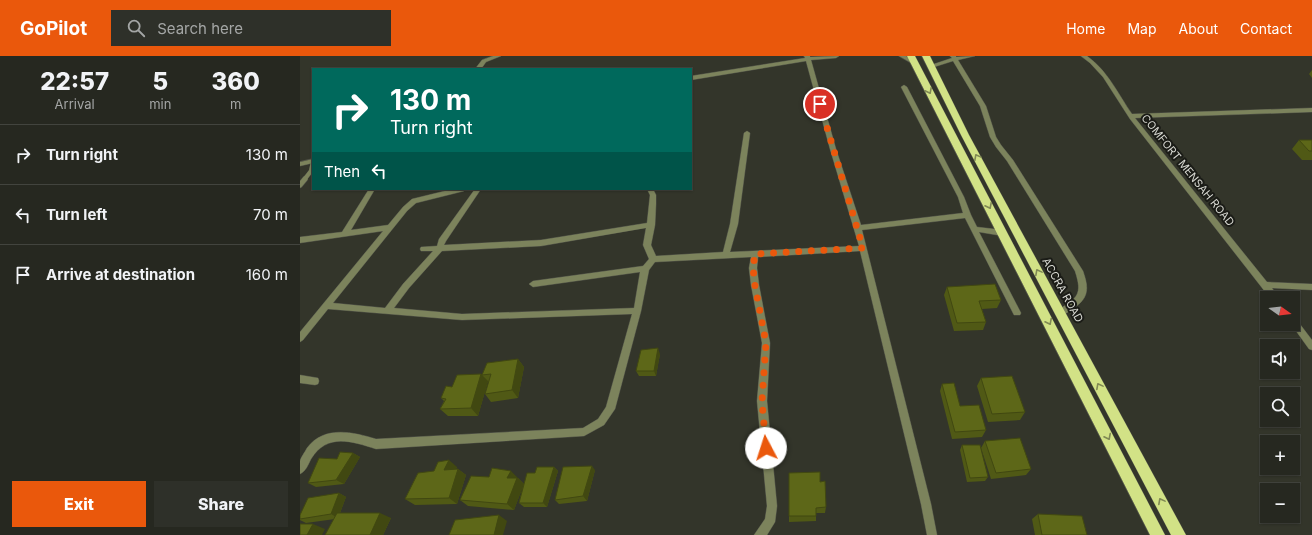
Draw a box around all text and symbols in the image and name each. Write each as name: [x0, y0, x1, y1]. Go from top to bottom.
search box: [111, 10, 391, 46]
text: GoPilot: [20, 17, 87, 40]
icon: search: [125, 17, 147, 39]
text: Search here: [157, 19, 243, 38]
text: Home: [1066, 20, 1105, 37]
text: Map: [1127, 20, 1157, 37]
text: About: [1179, 20, 1218, 37]
text: Contact: [1240, 20, 1292, 37]
text: 22:57: [40, 67, 109, 96]
text: 5: [152, 67, 168, 96]
text: 360: [212, 67, 260, 96]
text: 130 m: [390, 83, 471, 117]
icon: right: [324, 84, 376, 136]
one-way arrow: [924, 86, 932, 94]
pin: [803, 87, 837, 121]
icon: arrive: [809, 93, 831, 115]
text: Arrival: [55, 96, 95, 112]
text: min: [149, 96, 171, 112]
text: m: [230, 96, 241, 112]
street label: COMFORT MENSAH ROAD: [1139, 111, 1238, 229]
text: Turn right: [390, 117, 473, 138]
icon: right: [12, 144, 34, 166]
text: Turn right: [46, 145, 118, 164]
text: 130 m: [246, 145, 288, 164]
one-way arrow: [974, 153, 982, 161]
icon: left: [368, 160, 390, 182]
text: Then: [324, 162, 360, 181]
one-way arrow: [984, 202, 991, 210]
icon: left: [12, 204, 34, 226]
text: Turn left: [46, 205, 107, 224]
text: 70 m: [253, 205, 288, 224]
street label: ACCRA ROAD: [1039, 255, 1087, 325]
icon: arrive: [12, 264, 34, 286]
text: Arrive at destination: [46, 265, 195, 284]
text: 160 m: [246, 265, 288, 284]
one-way arrow: [1035, 268, 1042, 276]
north arrow: [1260, 291, 1300, 331]
map controls: [1260, 291, 1300, 523]
one-way arrow: [1044, 317, 1052, 325]
button: sound: [1260, 339, 1300, 379]
one-way arrow: [1097, 383, 1104, 390]
button: search: [1260, 387, 1300, 427]
position arrow: [745, 427, 787, 469]
one-way arrow: [1103, 433, 1110, 441]
button: +: [1260, 435, 1300, 475]
button: Exit: [12, 481, 146, 527]
button: Share: [154, 481, 288, 527]
button: −: [1260, 483, 1300, 523]
one-way arrow: [1158, 498, 1165, 505]

